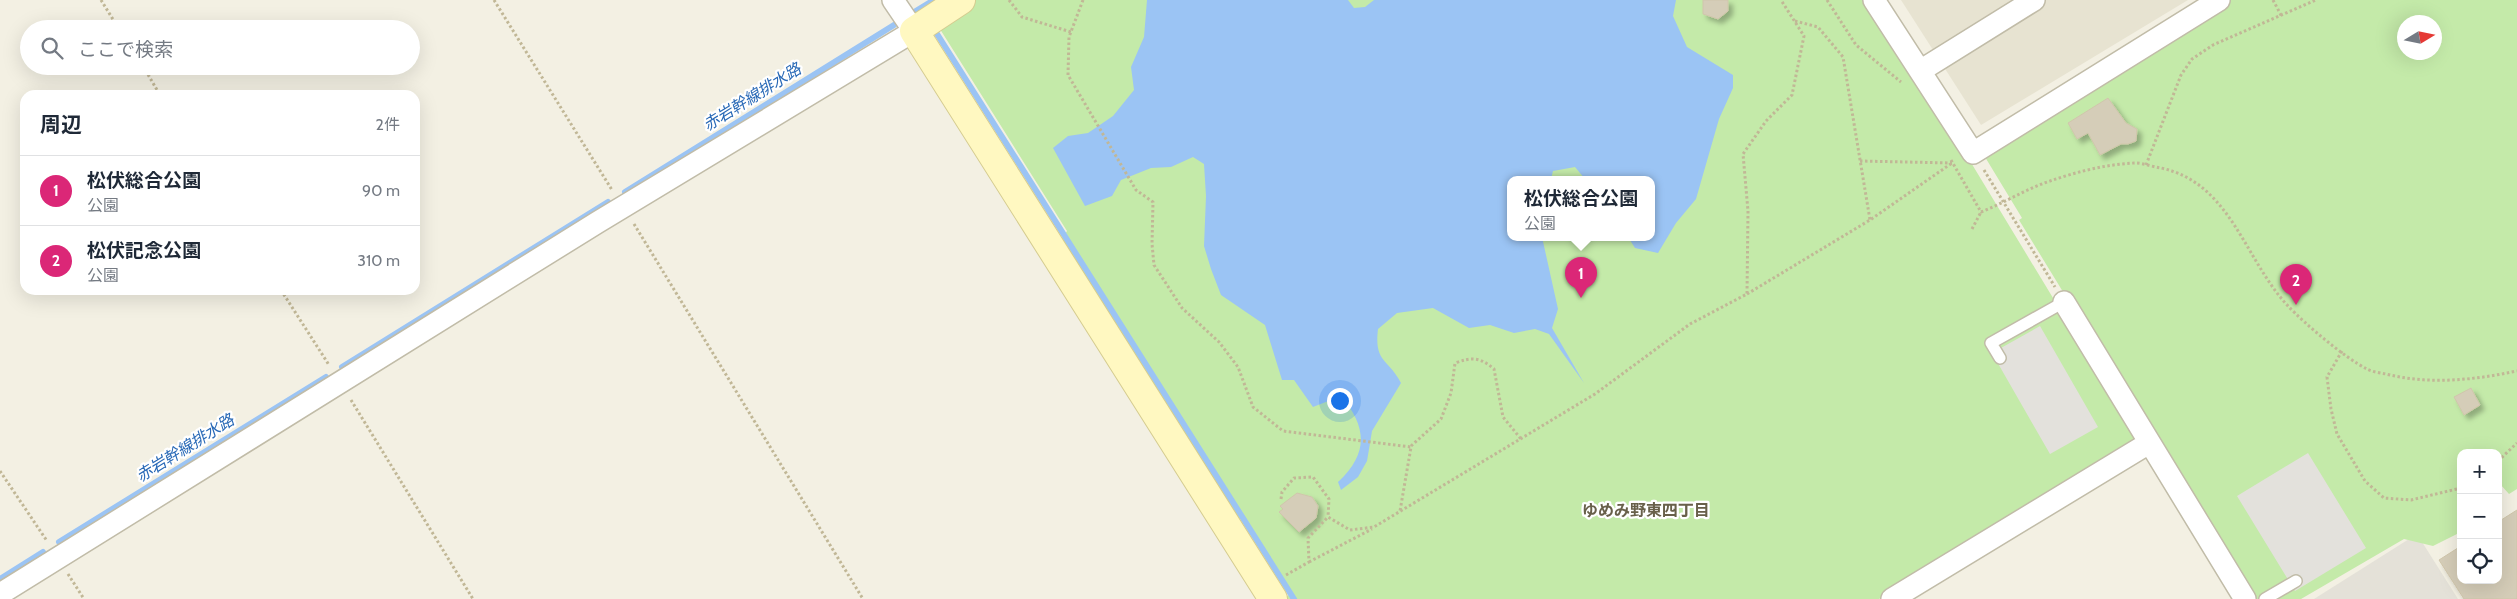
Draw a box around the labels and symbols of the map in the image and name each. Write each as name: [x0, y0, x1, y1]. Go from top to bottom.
north arrow: [2397, 15, 2442, 60]
water label: 赤岩幹線排水路: [699, 58, 806, 135]
pin: 1: [1565, 257, 1597, 298]
pin: 2: [2280, 264, 2312, 305]
your location: [1327, 388, 1353, 414]
water label: 赤岩幹線排水路: [132, 409, 239, 486]
district label: ゆめみ野東四丁目: [1582, 501, 1710, 520]

